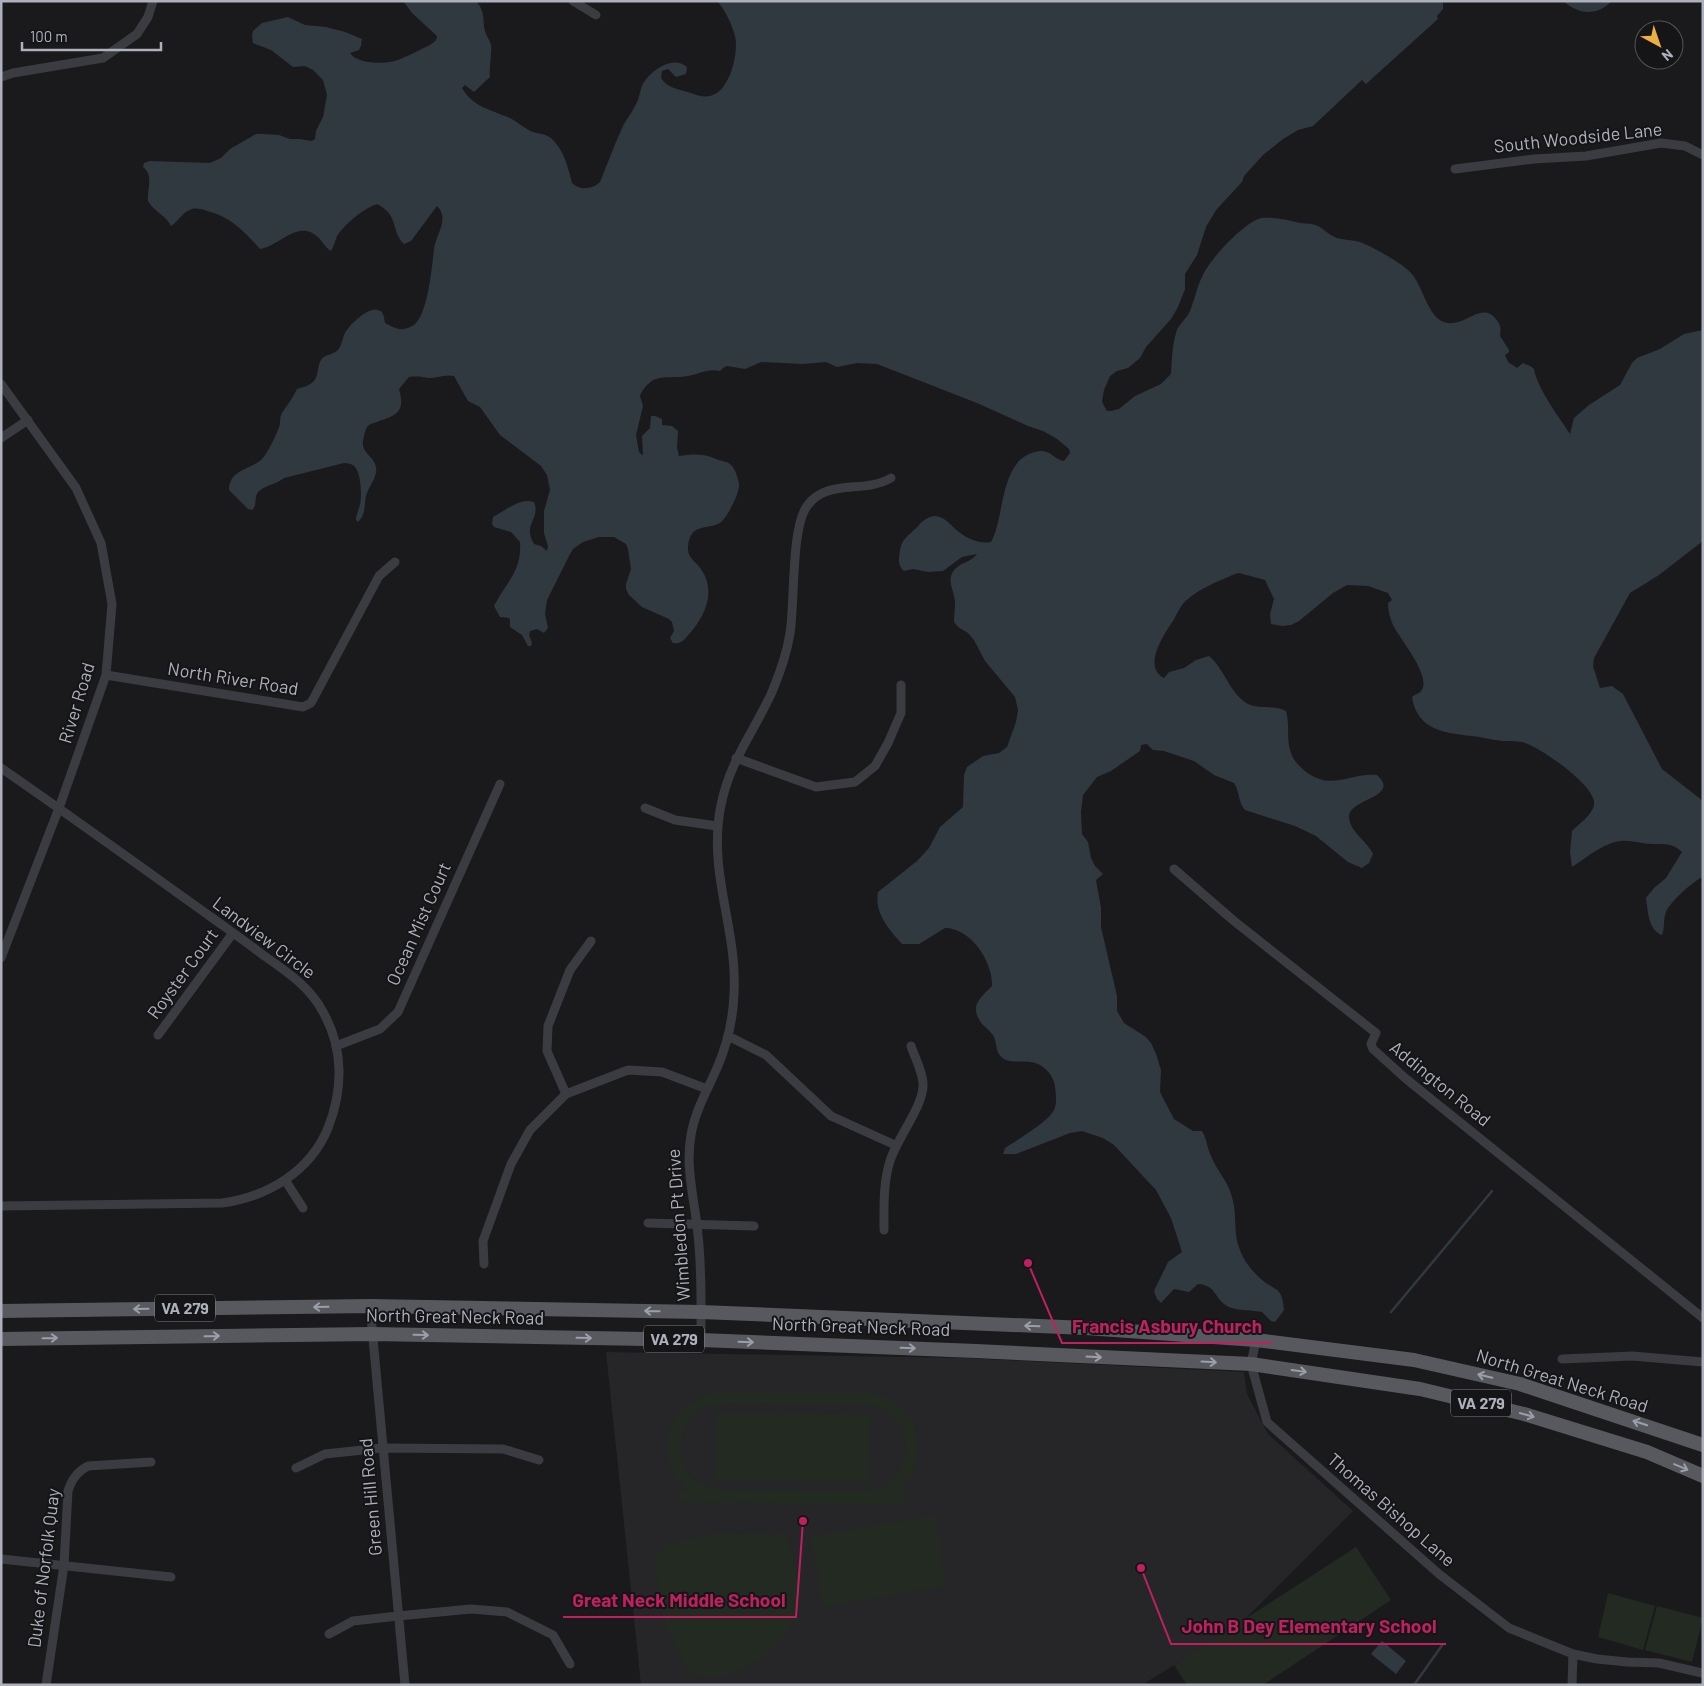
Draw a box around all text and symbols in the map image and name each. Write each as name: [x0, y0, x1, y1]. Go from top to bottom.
scale bar: [22, 20, 161, 52]
north arrow: [1634, 20, 1684, 70]
text: 100 m: [30, 27, 68, 45]
text: N: [1659, 46, 1677, 65]
street label: South Woodside Lane: [1493, 117, 1663, 157]
street label: North River Road: [166, 657, 300, 699]
street label: River Road: [53, 660, 99, 746]
street label: Ocean Mist Court: [381, 859, 455, 989]
street label: Landview Circle: [209, 891, 320, 983]
street label: Royster Court: [142, 924, 222, 1023]
street label: Addington Road: [1386, 1036, 1496, 1131]
street label: Wimbledon Pt Drive: [662, 1148, 694, 1302]
road number: VA 279: [155, 1295, 215, 1322]
one-way arrow: [313, 1302, 330, 1312]
street label: North Great Neck Road: [366, 1303, 544, 1329]
one-way arrow: [133, 1304, 150, 1314]
one-way arrow: [644, 1307, 660, 1316]
callout: Francis Asbury Church: [1062, 1309, 1272, 1343]
street label: North Great Neck Road: [771, 1312, 951, 1340]
text: Francis Asbury Church: [1072, 1314, 1262, 1337]
one-way arrow: [1025, 1321, 1041, 1330]
road number: VA 279: [644, 1326, 704, 1352]
one-way arrow: [412, 1330, 429, 1340]
one-way arrow: [204, 1331, 220, 1341]
one-way arrow: [575, 1333, 591, 1343]
one-way arrow: [42, 1334, 58, 1343]
one-way arrow: [738, 1337, 754, 1346]
one-way arrow: [900, 1343, 916, 1353]
street label: North Great Neck Road: [1474, 1343, 1651, 1417]
one-way arrow: [1086, 1352, 1102, 1361]
one-way arrow: [1201, 1358, 1217, 1367]
one-way arrow: [1291, 1366, 1307, 1376]
one-way arrow: [1477, 1371, 1493, 1380]
road number: VA 279: [1451, 1390, 1511, 1416]
one-way arrow: [1519, 1410, 1535, 1420]
one-way arrow: [1632, 1418, 1648, 1428]
street label: Green Hill Road: [354, 1437, 386, 1557]
street label: Thomas Bishop Lane: [1323, 1448, 1460, 1571]
one-way arrow: [1673, 1462, 1688, 1472]
street label: Duke of Norfolk Quay: [22, 1487, 64, 1649]
callout: Great Neck Middle School: [563, 1583, 796, 1617]
text: Great Neck Middle School: [572, 1588, 786, 1611]
callout: John B Dey Elementary School: [1171, 1610, 1446, 1644]
text: John B Dey Elementary School: [1181, 1614, 1437, 1637]

